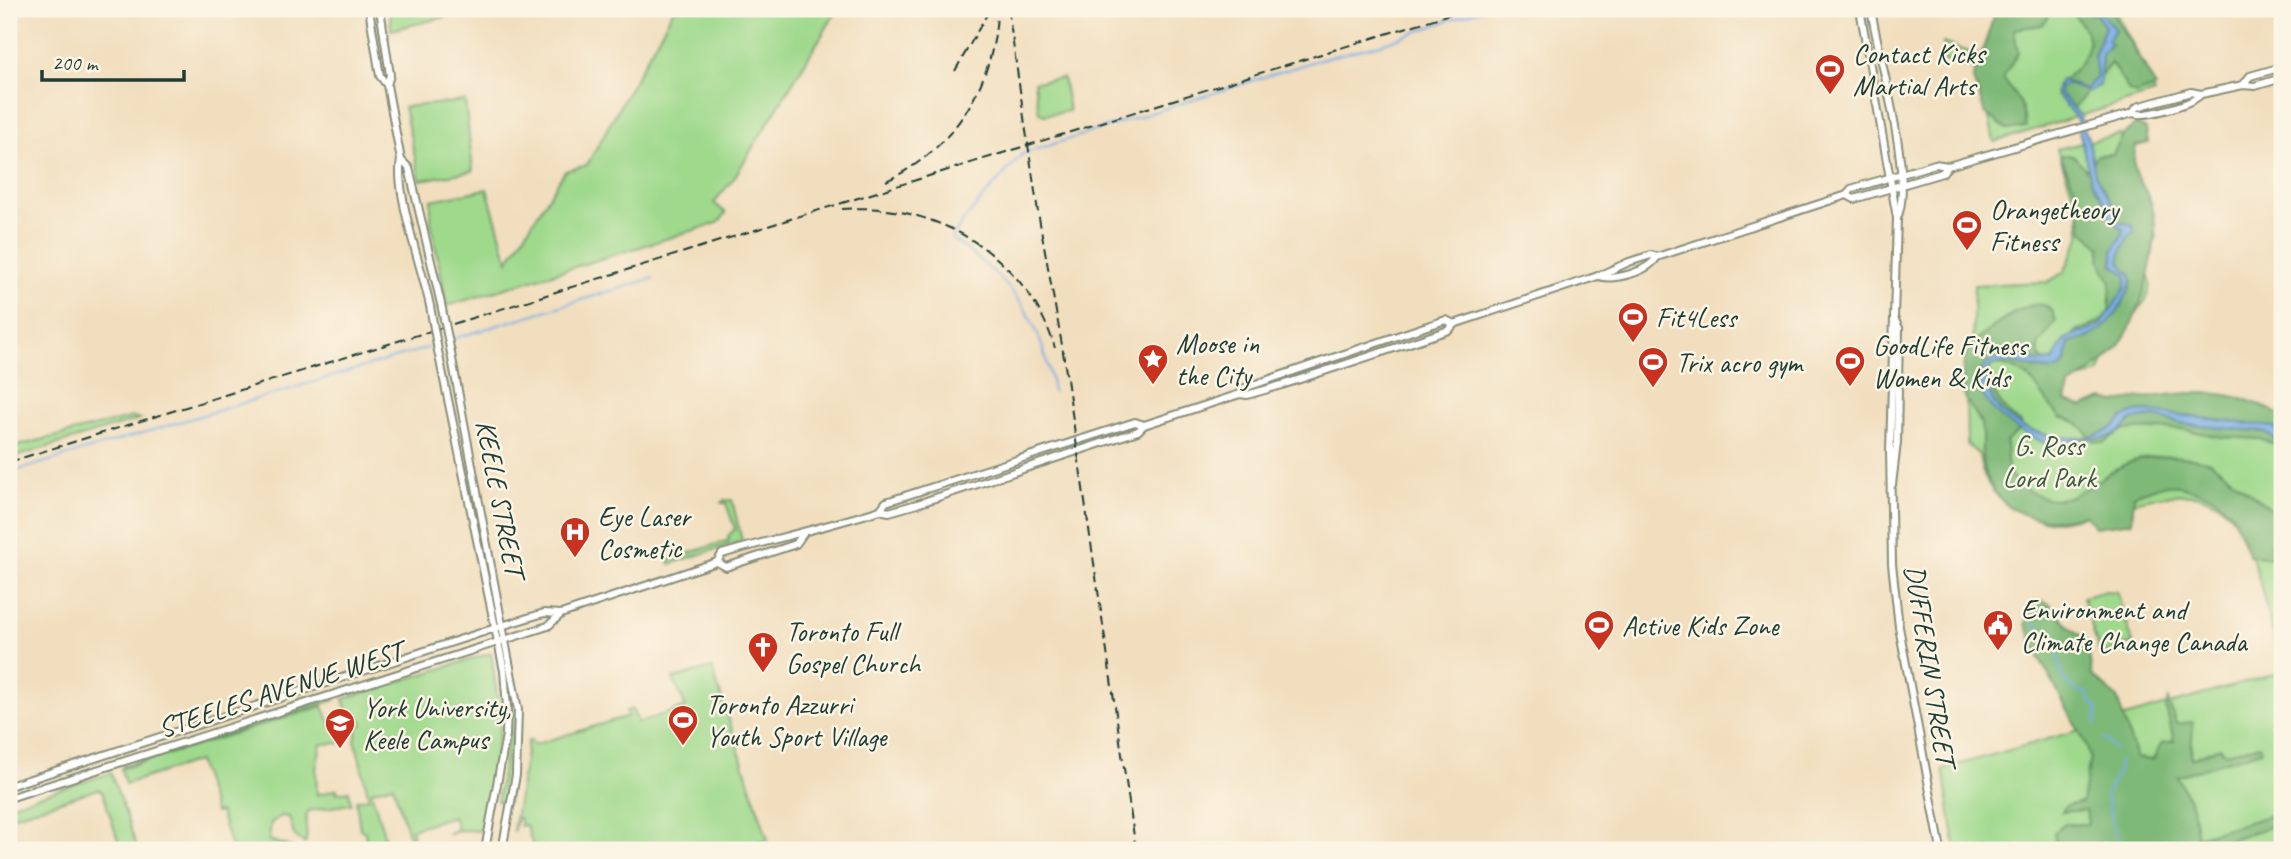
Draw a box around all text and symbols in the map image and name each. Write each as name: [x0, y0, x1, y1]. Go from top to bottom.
place label: Contact Kicks Martial Arts: [1853, 36, 1987, 103]
scale bar: [42, 38, 184, 82]
text: 200 m: [52, 50, 99, 76]
sports icon: Contact Kicks Martial Arts: [1813, 52, 1847, 96]
place label: Orangetheory Fitness: [1990, 192, 2121, 259]
sports icon: Orangetheory Fitness: [1950, 208, 1984, 252]
sports icon: Fit4Less: [1616, 300, 1650, 344]
place label: Fit4Less: [1656, 300, 1739, 335]
place label: Moose in the City: [1176, 326, 1260, 393]
place label: GoodLife Fitness Women & Kids: [1873, 328, 2029, 395]
place icon: Moose in the City: [1136, 342, 1170, 386]
sports icon: GoodLife Fitness Women & Kids: [1833, 344, 1867, 388]
sports icon: Trix acro gym: [1636, 345, 1670, 389]
place label: Trix acro gym: [1676, 345, 1804, 380]
street label: KEELE STREET: [468, 417, 534, 586]
park label: G. Ross Lord Park: [2003, 428, 2098, 495]
place label: Eye Laser Cosmetic: [598, 499, 692, 566]
hospital icon: Eye Laser Cosmetic: [558, 515, 592, 559]
street label: DUFFERIN STREET: [1897, 563, 1965, 775]
place label: Environment and Climate Change Canada: [2021, 592, 2248, 659]
sports icon: Active Kids Zone: [1582, 608, 1616, 652]
place label: Active Kids Zone: [1622, 608, 1780, 643]
public building icon: Environment and Climate Change Canada: [1981, 608, 2015, 652]
place label: Toronto Full Gospel Church: [786, 614, 922, 681]
church icon: Toronto Full Gospel Church: [746, 630, 780, 674]
street label: STEELES AVENUE WEST: [154, 631, 413, 745]
place label: Toronto Azzurri Youth Sport Village: [706, 687, 888, 754]
place label: York University, Keele Campus: [363, 690, 511, 757]
sports icon: Toronto Azzurri Youth Sport Village: [666, 703, 700, 747]
school or university icon: York University, Keele Campus: [323, 706, 357, 750]

